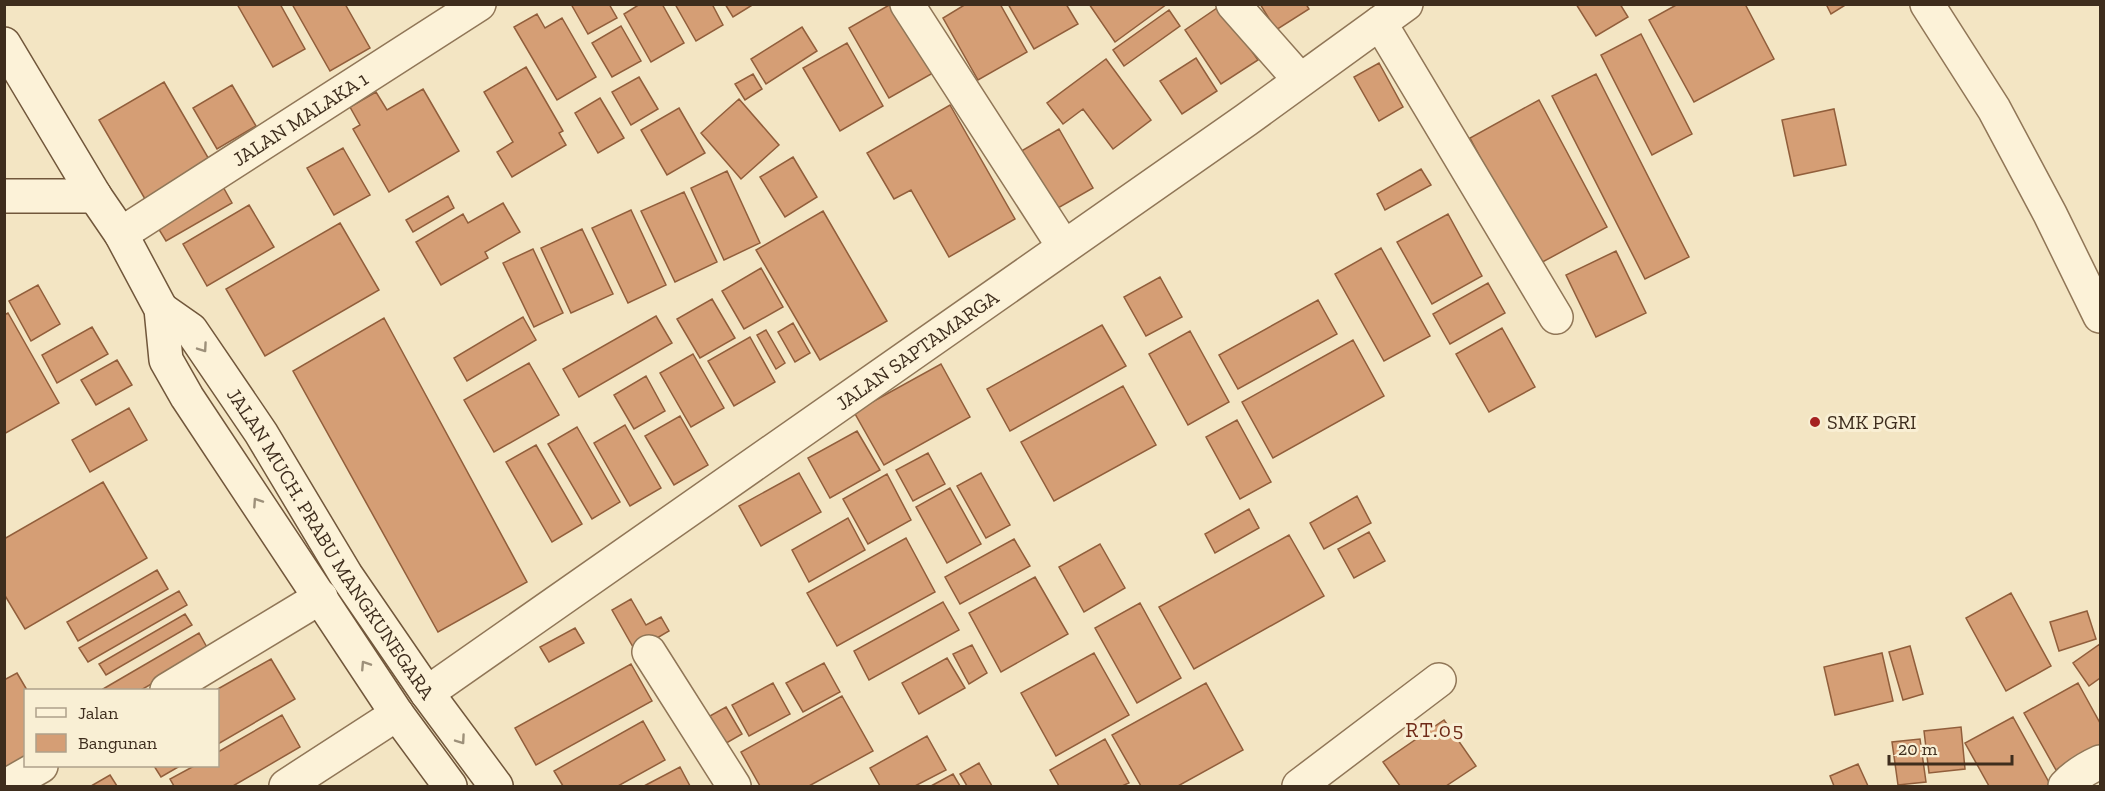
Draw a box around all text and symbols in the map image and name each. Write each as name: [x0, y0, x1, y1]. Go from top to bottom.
street label: JALAN MALAKA 1: [228, 66, 373, 171]
street label: JALAN SAPTAMARGA: [831, 284, 1004, 415]
one-way arrow: [196, 342, 207, 353]
street label: JALAN MUCH. PRABU MANGKUNEGARA: [222, 383, 440, 705]
place label: SMK PGRI: [1827, 410, 1917, 434]
marker: SMK PGRI: [1808, 415, 1822, 429]
one-way arrow: [253, 498, 264, 509]
one-way arrow: [360, 661, 372, 671]
legend: [24, 689, 219, 767]
text: Jalan: [78, 702, 119, 724]
district label: RT.05: [1405, 717, 1465, 742]
scale bar: [1889, 728, 2012, 766]
text: Bangunan: [78, 732, 158, 754]
one-way arrow: [454, 734, 465, 745]
text: 20 m: [1898, 738, 1938, 760]

